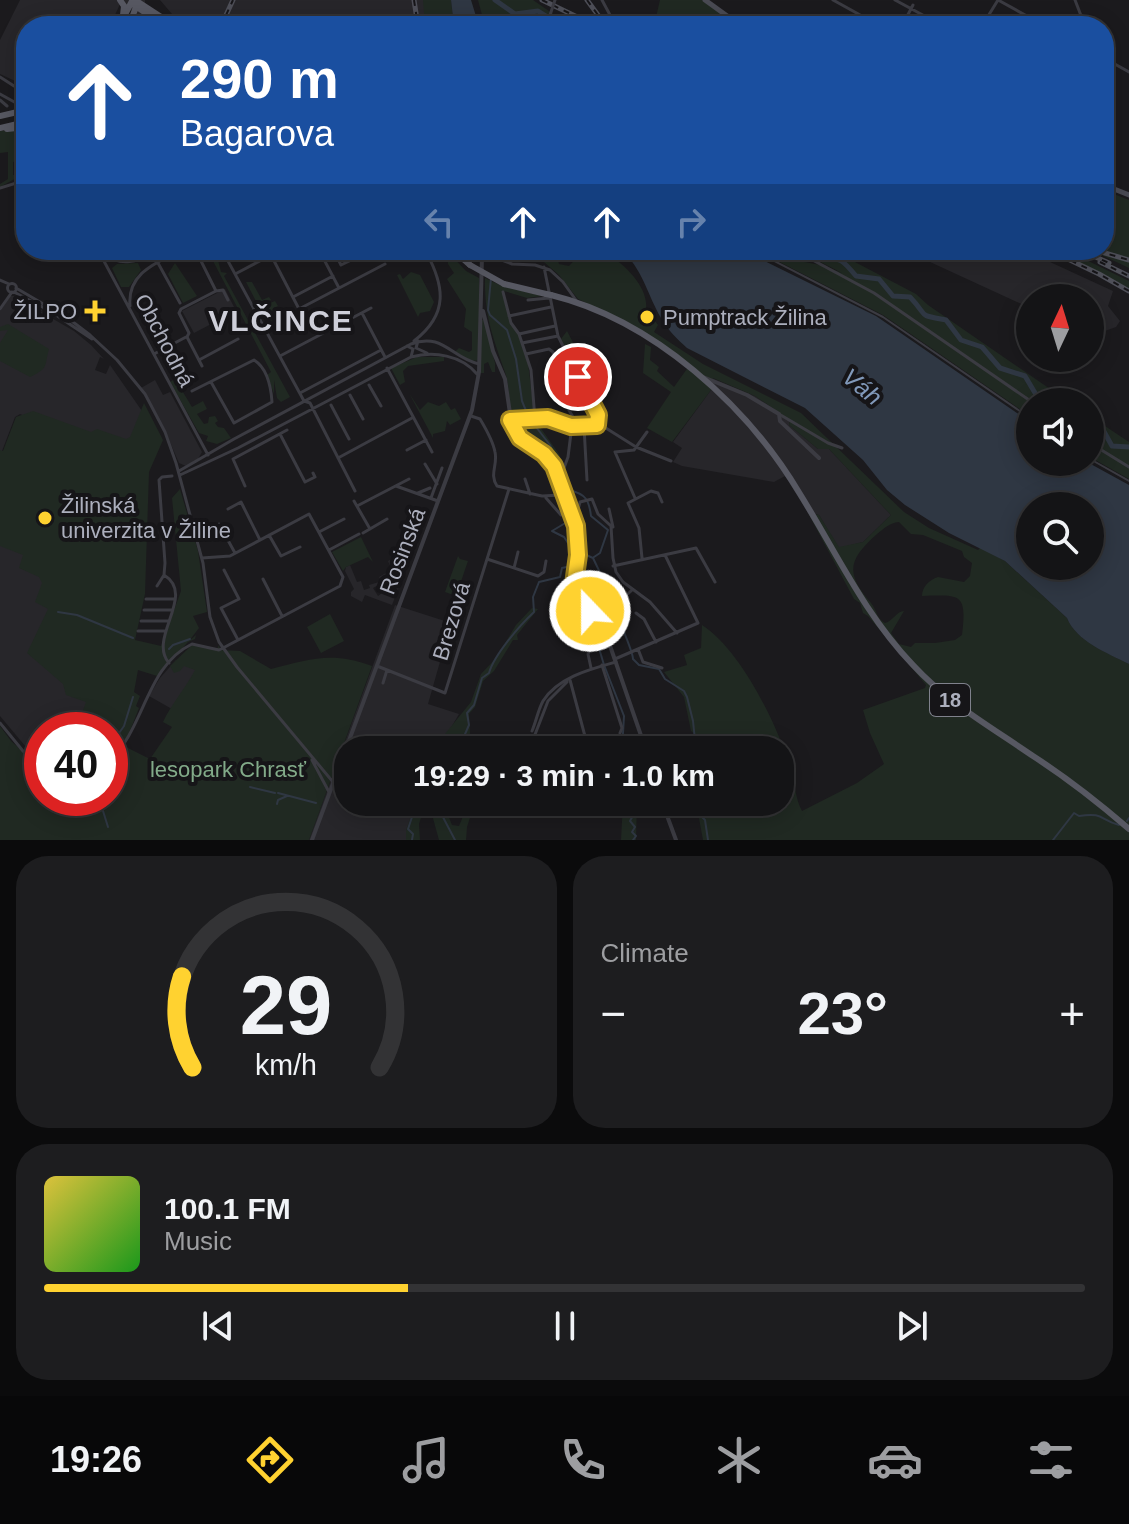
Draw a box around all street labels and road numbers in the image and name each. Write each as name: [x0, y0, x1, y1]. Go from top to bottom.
street label: Obchodná: [130, 290, 200, 392]
street label: Rosinská: [375, 504, 431, 598]
street label: Brezová: [428, 578, 475, 663]
road number: 18: [930, 684, 970, 716]

